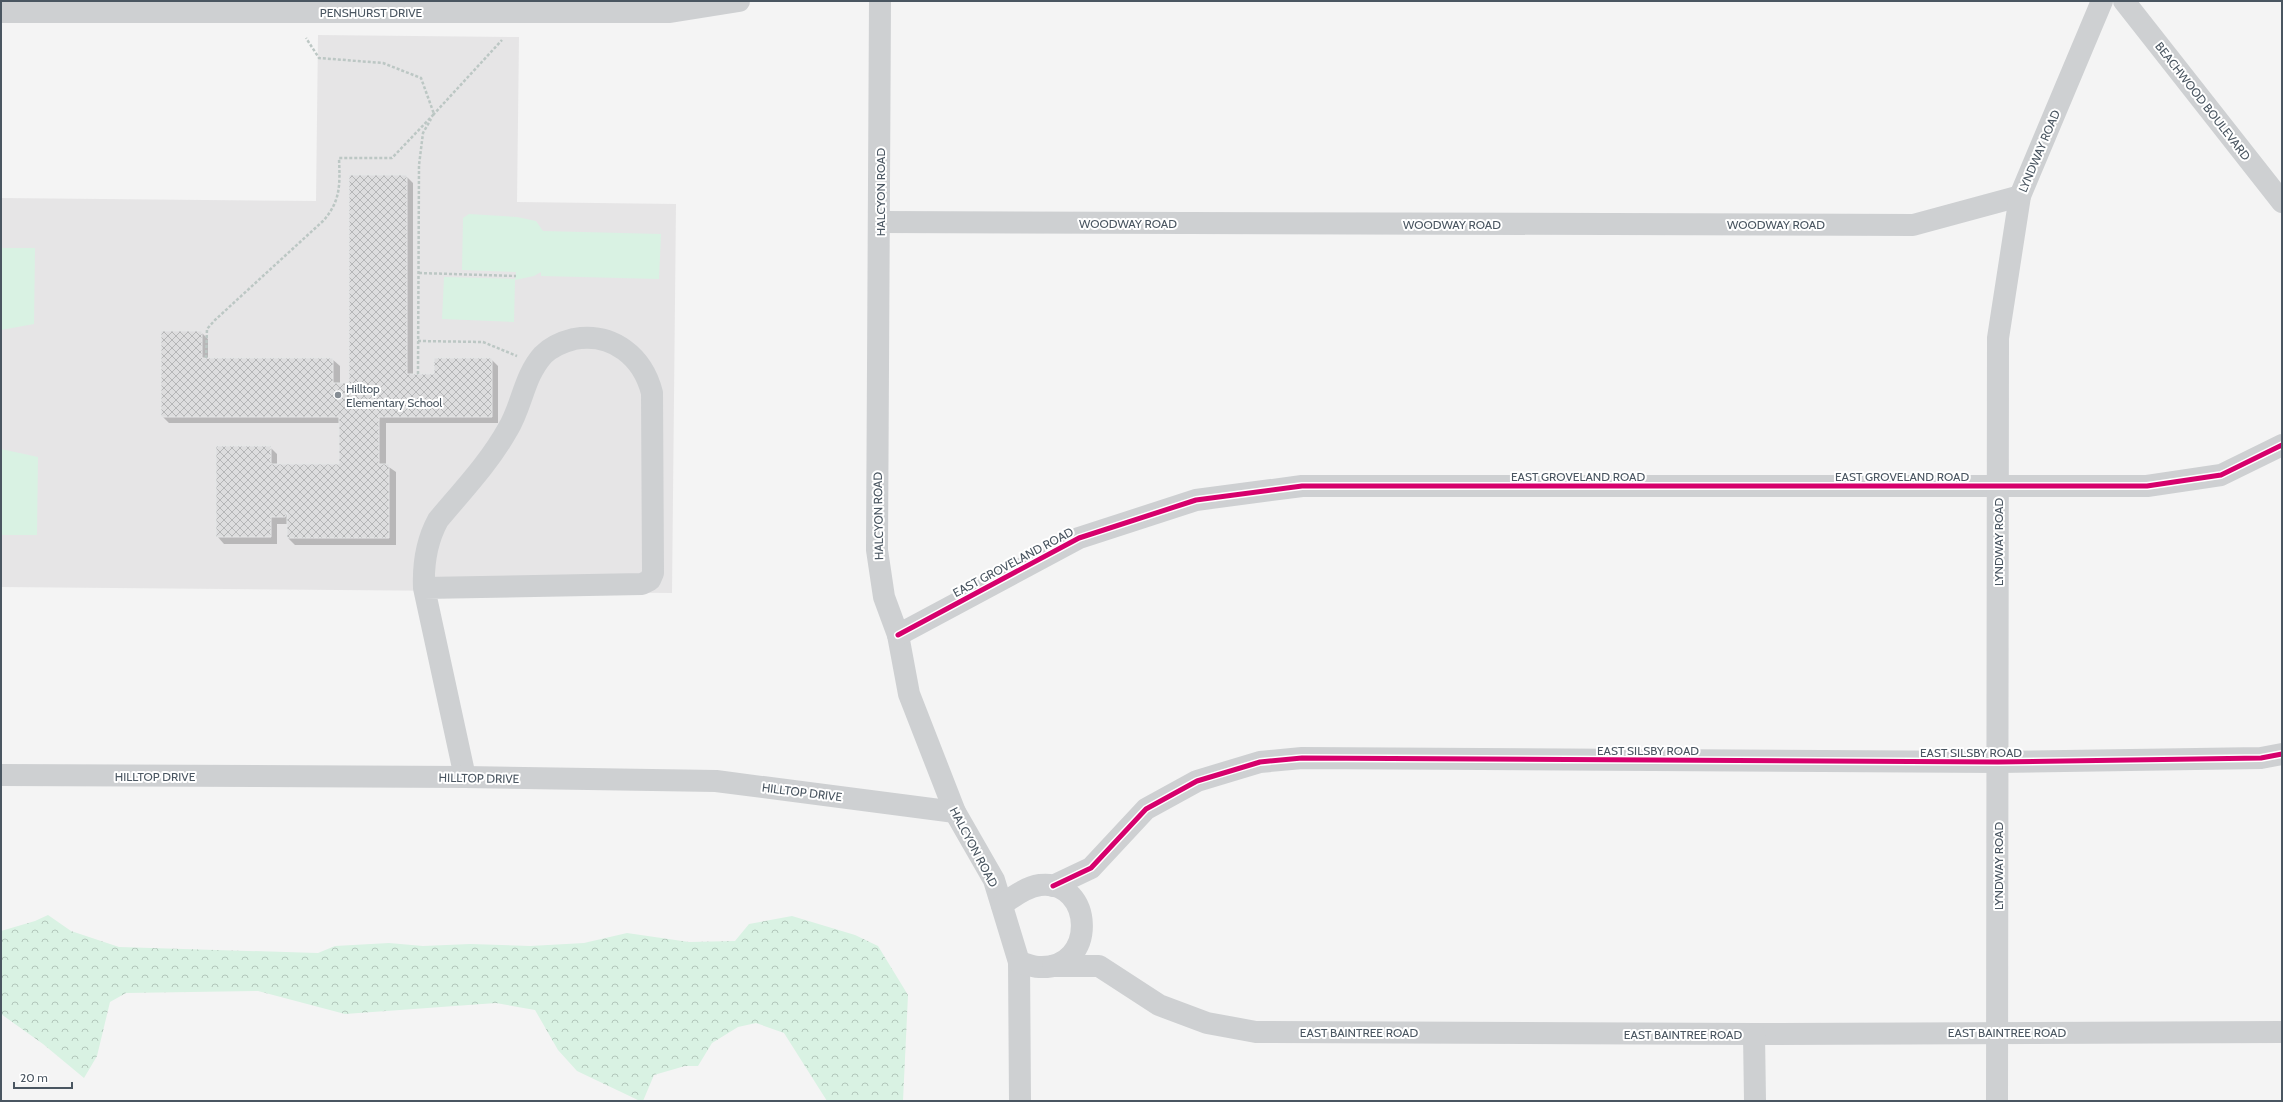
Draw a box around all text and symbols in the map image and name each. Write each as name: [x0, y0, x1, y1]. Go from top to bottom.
street label: PENSHURST DRIVE: [320, 5, 423, 20]
street label: BEACHWOOD BOULEVARD: [2152, 39, 2254, 163]
street label: LYNDWAY ROAD: [2015, 107, 2063, 195]
street label: HALCYON ROAD: [873, 148, 888, 236]
street label: WOODWAY ROAD: [1079, 216, 1177, 231]
street label: WOODWAY ROAD: [1403, 217, 1501, 232]
street label: WOODWAY ROAD: [1727, 217, 1825, 232]
place label: Hilltop Elementary School: [346, 381, 442, 410]
marker: Hilltop Elementary School: [333, 390, 343, 400]
street label: EAST GROVELAND ROAD: [1511, 469, 1645, 484]
street label: EAST GROVELAND ROAD: [1835, 469, 1969, 484]
street label: HALCYON ROAD: [870, 471, 886, 560]
street label: LYNDWAY ROAD: [1991, 498, 2006, 586]
street label: EAST GROVELAND ROAD: [950, 524, 1076, 600]
street label: EAST SILSBY ROAD: [1597, 743, 1699, 758]
street label: EAST SILSBY ROAD: [1920, 745, 2022, 760]
street label: HILLTOP DRIVE: [115, 769, 196, 784]
street label: HILLTOP DRIVE: [439, 770, 520, 786]
street label: HILLTOP DRIVE: [761, 780, 843, 804]
street label: HALCYON ROAD: [947, 804, 1001, 890]
street label: LYNDWAY ROAD: [1991, 822, 2006, 910]
street label: EAST BAINTREE ROAD: [1300, 1025, 1418, 1040]
street label: EAST BAINTREE ROAD: [1948, 1025, 2066, 1040]
street label: EAST BAINTREE ROAD: [1624, 1027, 1742, 1042]
scale bar: [14, 1064, 72, 1090]
text: 20 m: [20, 1070, 48, 1085]

